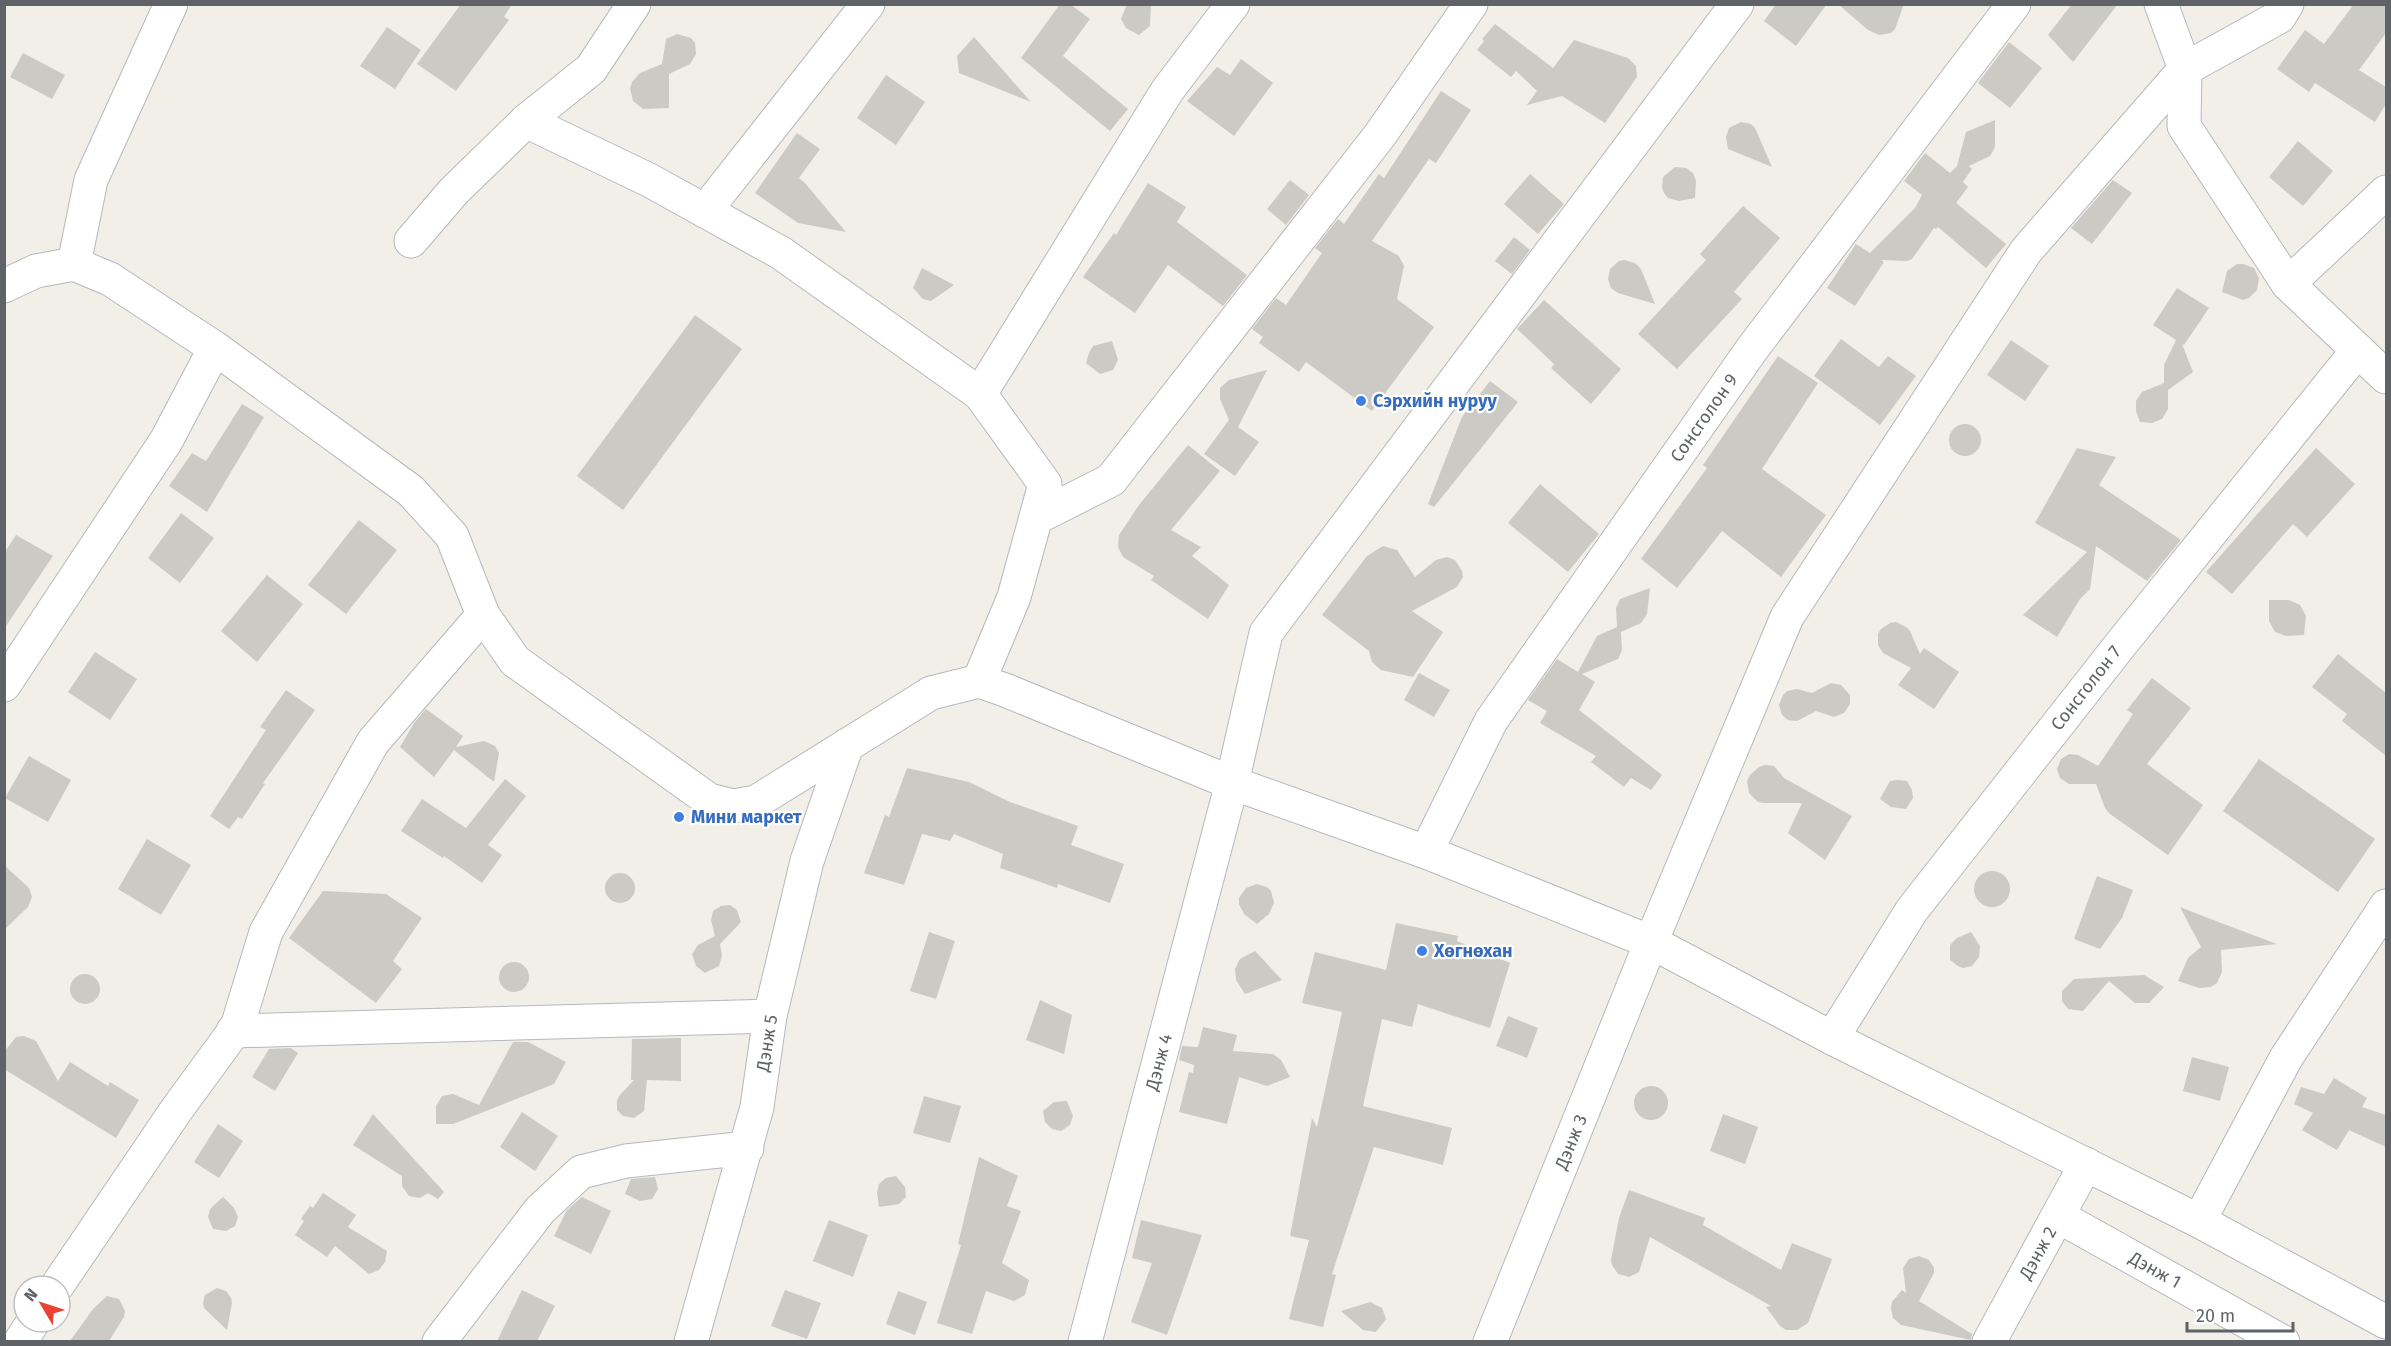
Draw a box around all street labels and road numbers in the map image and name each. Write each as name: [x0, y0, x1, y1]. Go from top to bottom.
street label: Сонсголон 9: [1665, 370, 1743, 466]
street label: Сонсголон 7: [2046, 641, 2126, 735]
street label: Дэнж 5: [752, 1013, 782, 1074]
street label: Дэнж 4: [1141, 1031, 1177, 1094]
street label: Дэнж 3: [1550, 1111, 1592, 1174]
street label: Дэнж 2: [2014, 1223, 2061, 1284]
street label: Дэнж 1: [2124, 1246, 2185, 1293]

